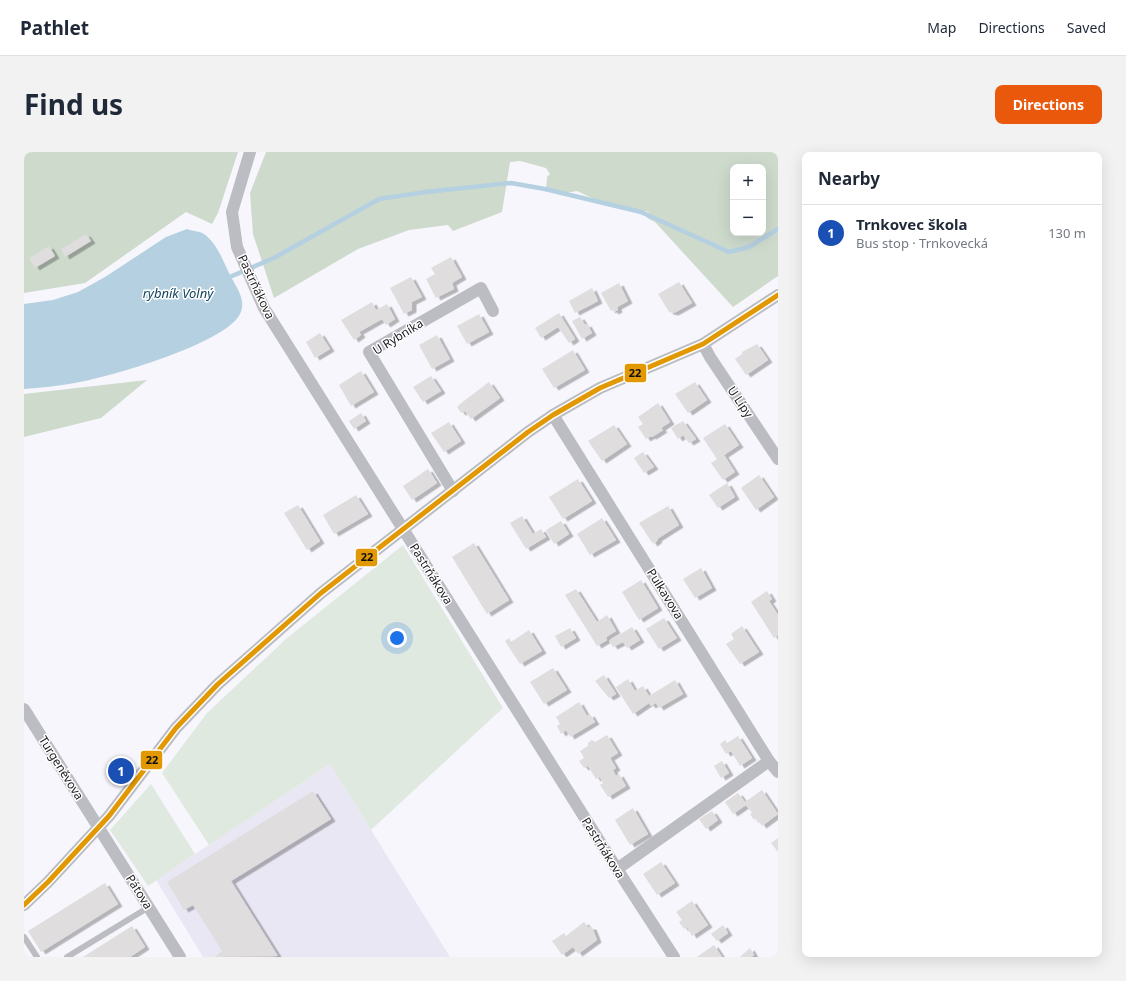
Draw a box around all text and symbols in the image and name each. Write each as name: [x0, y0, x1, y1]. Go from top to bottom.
text: Pathlet: [20, 15, 89, 41]
text: Map: [927, 18, 956, 37]
text: Directions: [978, 18, 1045, 37]
text: Saved: [1067, 18, 1106, 37]
text: Find us: [24, 85, 123, 123]
button: Directions: [995, 85, 1102, 124]
map controls: [730, 164, 766, 236]
button: +: [730, 164, 766, 200]
text: Nearby: [818, 167, 880, 190]
button: −: [730, 200, 766, 236]
text: Trnkovec škola: [856, 214, 968, 234]
text: 1: [827, 224, 835, 242]
text: 130 m: [1048, 224, 1086, 242]
text: Bus stop · Trnkovecká: [856, 234, 988, 252]
street label: Pastrňákova: [234, 252, 279, 322]
water label: rybník Volný: [143, 284, 214, 302]
street label: U Rybníka: [369, 314, 426, 359]
line badge: 22: [624, 363, 647, 383]
text: 22: [629, 365, 641, 380]
street label: U Lípy: [724, 383, 758, 422]
street label: Pastrňákova: [406, 540, 457, 608]
line badge: 22: [355, 548, 378, 567]
text: 22: [361, 549, 373, 564]
street label: Pulkavova: [643, 565, 688, 622]
your location: [387, 628, 407, 648]
street label: Turgeněvova: [35, 733, 88, 803]
line badge: 22: [140, 750, 163, 770]
text: 22: [146, 752, 158, 767]
pin: 1: [108, 756, 134, 786]
street label: Pastrňákova: [578, 814, 629, 882]
street label: Pátova: [122, 871, 157, 912]

